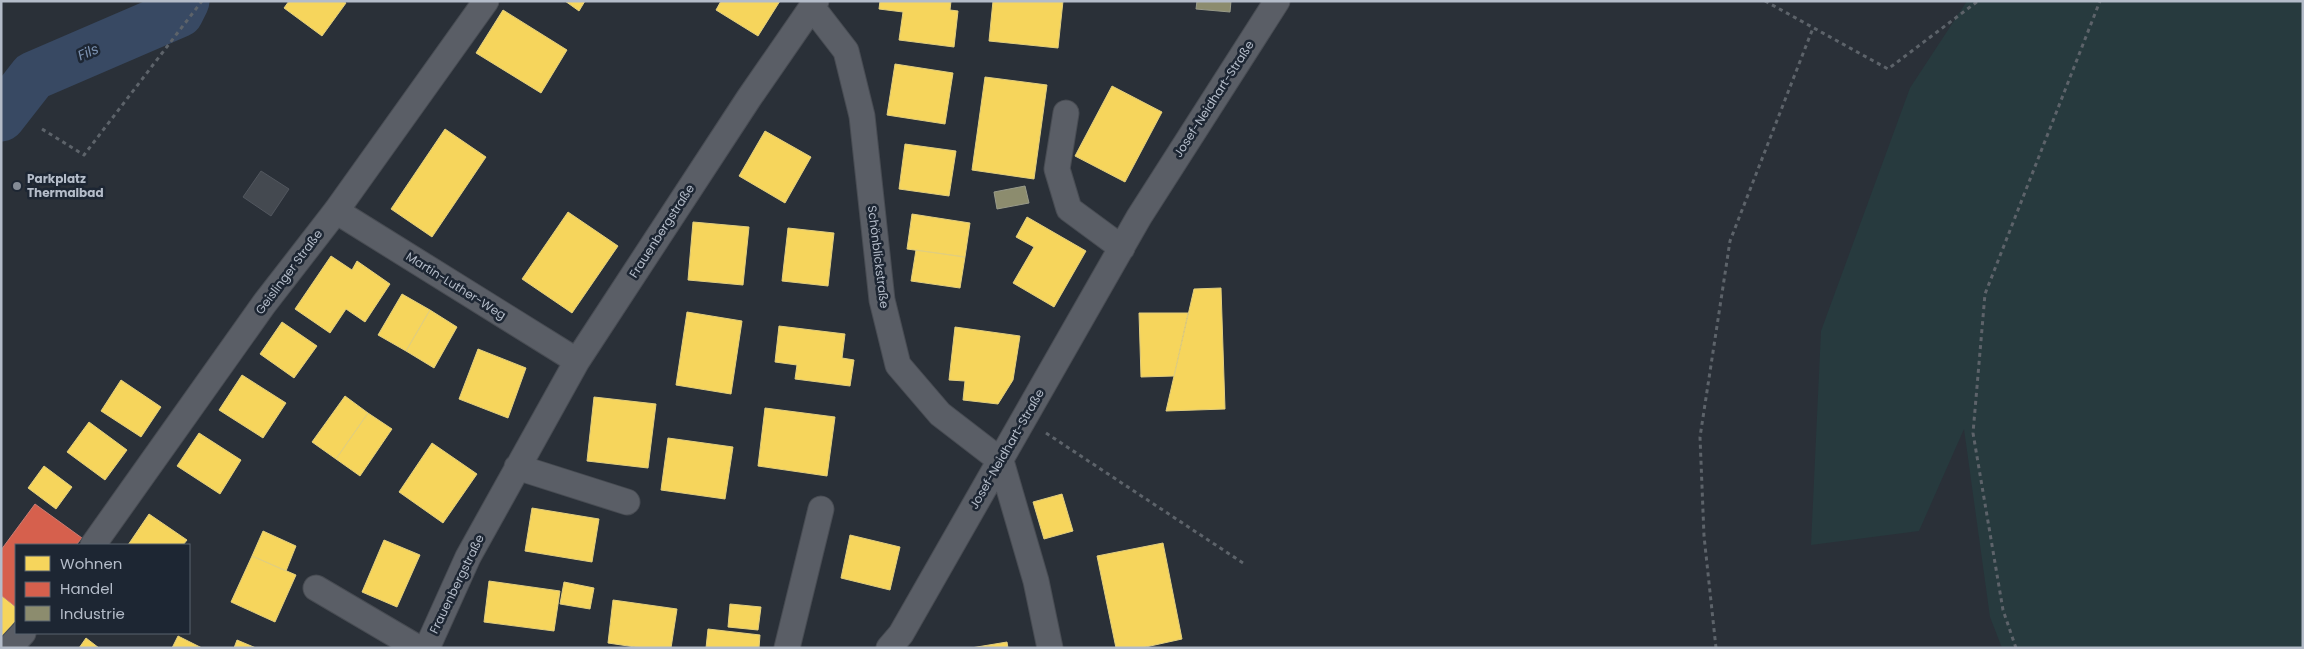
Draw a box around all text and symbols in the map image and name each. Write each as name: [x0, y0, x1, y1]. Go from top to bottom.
street label: Josef-Neidhart-Straße: [1169, 37, 1258, 160]
water label: Fils: [74, 39, 102, 65]
place label: Parkplatz Thermalbad: [27, 170, 104, 201]
marker: Parkplatz Thermalbad: [11, 180, 23, 192]
street label: Frauenbergstraße: [625, 181, 698, 281]
street label: Schönblickstraße: [864, 204, 893, 309]
street label: Geislinger Straße: [251, 226, 326, 318]
street label: Martin-Luther-Weg: [403, 248, 510, 323]
street label: Josef-Neidhart-Straße: [965, 386, 1048, 512]
street label: Frauenbergstraße: [425, 531, 488, 636]
legend: [15, 544, 190, 634]
text: Wohnen: [60, 553, 122, 574]
text: Handel: [60, 578, 113, 599]
text: Industrie: [60, 603, 125, 624]

